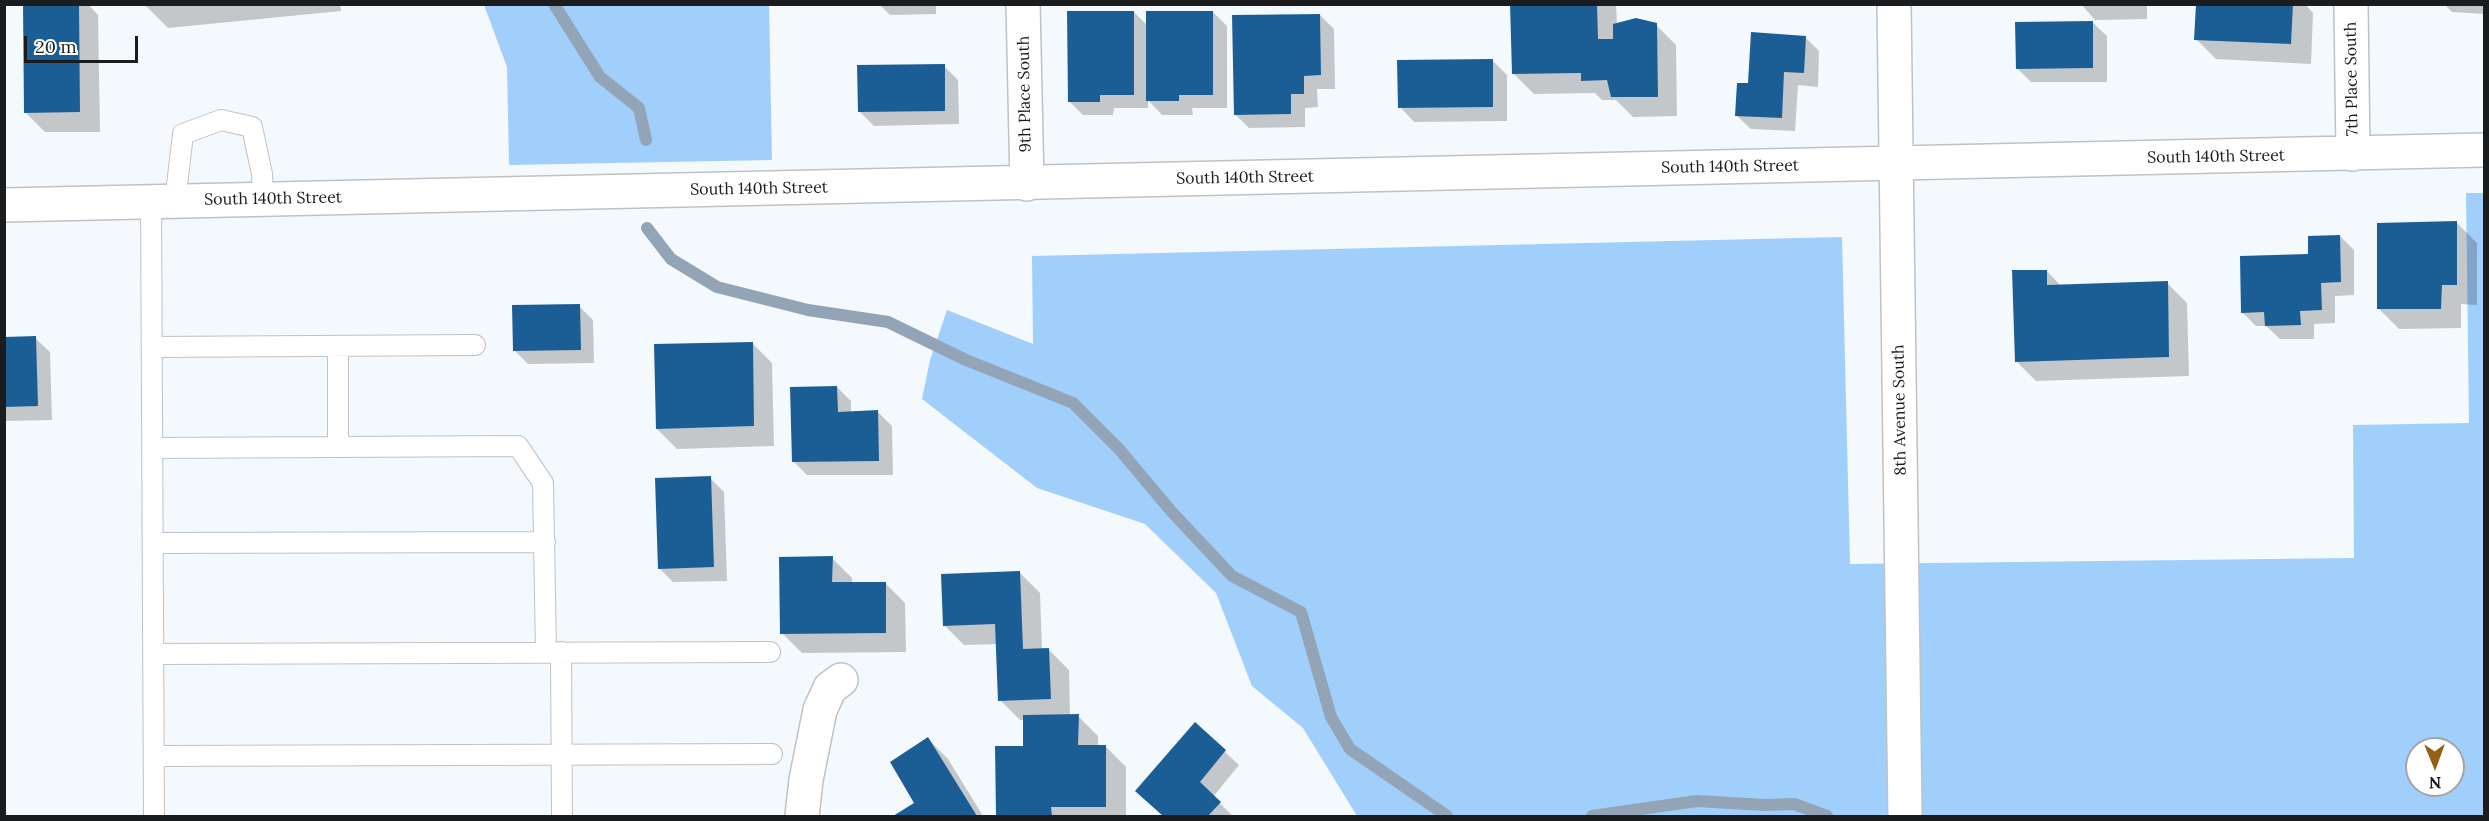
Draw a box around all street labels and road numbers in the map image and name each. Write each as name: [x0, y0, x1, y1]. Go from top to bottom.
street label: 7th Place South: [2341, 22, 2363, 136]
street label: 9th Place South: [1014, 36, 1036, 152]
street label: South 140th Street: [2147, 146, 2285, 168]
street label: South 140th Street: [1661, 156, 1799, 178]
street label: South 140th Street: [1176, 167, 1314, 189]
street label: South 140th Street: [690, 178, 828, 200]
street label: South 140th Street: [204, 188, 342, 210]
street label: 8th Avenue South: [1889, 344, 1911, 476]

